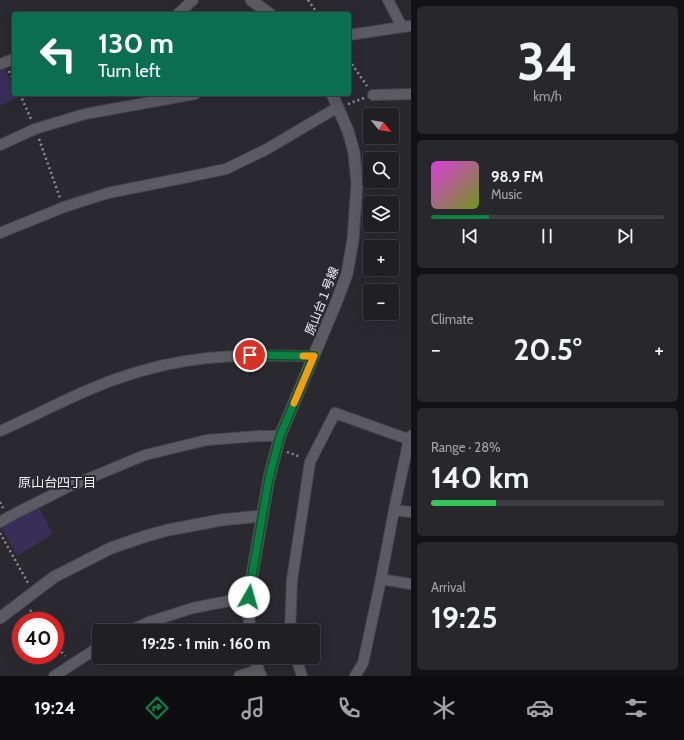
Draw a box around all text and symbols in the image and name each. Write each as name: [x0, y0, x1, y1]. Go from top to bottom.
text: 130 m: [98, 26, 174, 60]
icon: left: [32, 28, 84, 80]
text: 34: [517, 30, 578, 93]
text: Turn left: [98, 60, 161, 82]
text: km/h: [533, 88, 562, 104]
north arrow: [363, 108, 399, 144]
map controls: [363, 108, 399, 320]
button: search: [363, 152, 399, 188]
text: 98.9 FM: [491, 168, 544, 186]
text: Music: [491, 186, 522, 202]
button: layers: [363, 196, 399, 232]
icon: previous: [459, 225, 481, 247]
icon: pause: [536, 225, 558, 247]
icon: next: [614, 225, 636, 247]
button: +: [363, 240, 399, 276]
street label: 原山台１号線: [302, 265, 341, 337]
button: −: [363, 284, 399, 320]
text: Climate: [431, 311, 473, 327]
text: 20.5°: [513, 331, 582, 368]
text: −: [431, 336, 441, 363]
text: +: [654, 336, 664, 363]
pin: [233, 338, 267, 372]
icon: arrive: [239, 344, 261, 366]
text: Range · 28%: [431, 439, 501, 455]
text: 140 km: [431, 459, 529, 496]
district label: 原山台四丁目: [18, 474, 96, 490]
position arrow: [228, 576, 270, 618]
text: Arrival: [431, 579, 466, 595]
text: 19:25: [431, 599, 498, 636]
speed limit sign: 40: [12, 612, 64, 664]
text: 19:25 · 1 min · 160 m: [142, 635, 270, 653]
icon: directions: [143, 694, 171, 722]
icon: music: [239, 694, 267, 722]
icon: phone: [335, 694, 363, 722]
icon: climate: [430, 694, 458, 722]
icon: car: [526, 694, 554, 722]
icon: filters: [622, 694, 650, 722]
text: 19:24: [34, 697, 75, 719]

